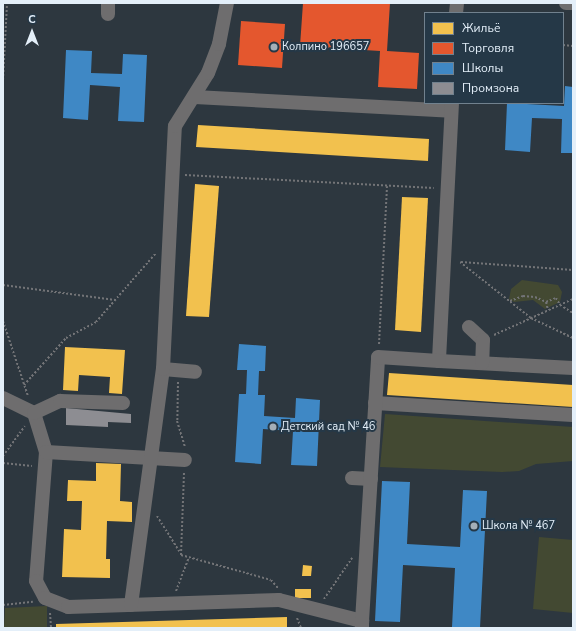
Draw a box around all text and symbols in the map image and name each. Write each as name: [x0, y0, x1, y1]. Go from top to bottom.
north arrow: [12, 12, 52, 52]
text: С: [28, 12, 36, 27]
legend: [424, 12, 564, 104]
text: Жильё: [462, 20, 500, 36]
place label: Колпино 196657: [282, 40, 369, 54]
text: Торговля: [462, 40, 514, 56]
marker: Колпино 196657: [269, 42, 279, 52]
text: Школы: [462, 60, 503, 76]
text: Промзона: [462, 80, 519, 96]
place label: Детский сад № 46: [281, 420, 375, 434]
marker: Детский сад № 46: [268, 422, 278, 432]
place label: Школа № 467: [482, 519, 555, 533]
marker: Школа № 467: [469, 521, 479, 531]

